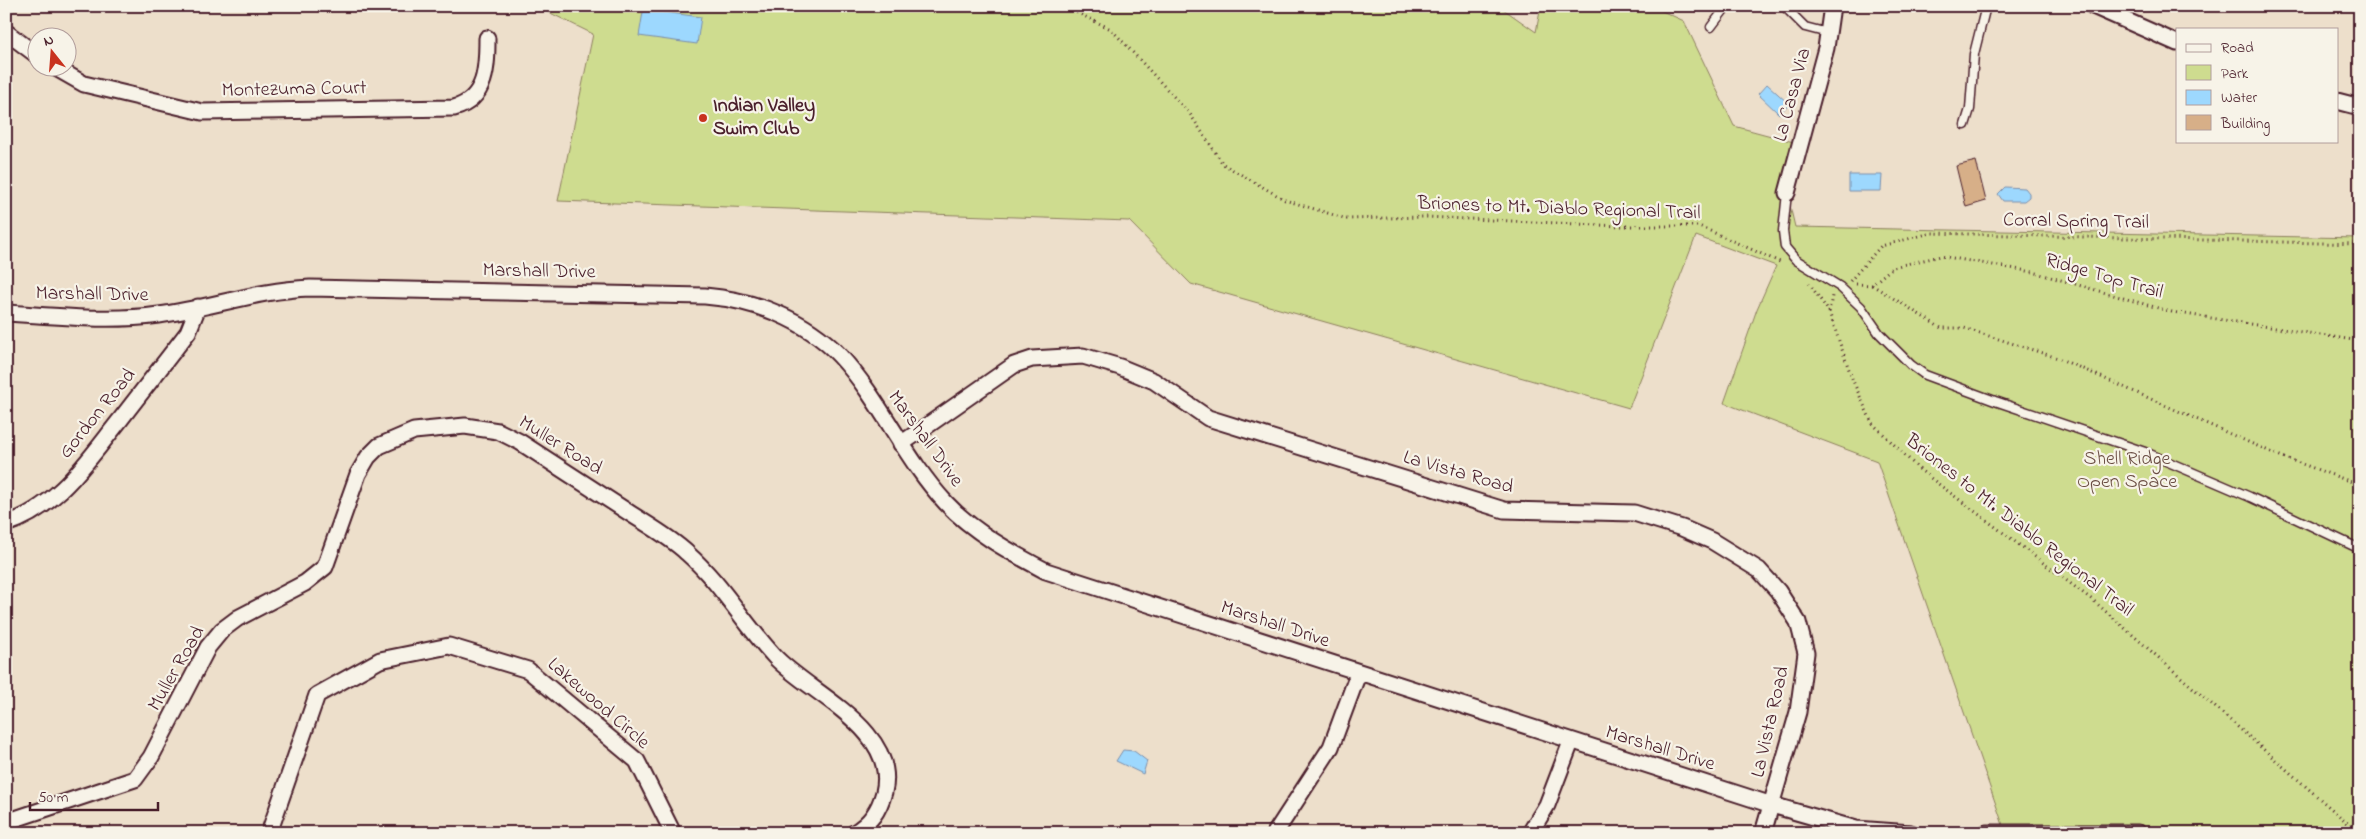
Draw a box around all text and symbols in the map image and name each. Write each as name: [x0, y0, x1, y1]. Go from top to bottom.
north arrow: [28, 28, 78, 78]
legend: [2176, 28, 2338, 142]
text: N: [41, 30, 56, 52]
text: Road: [2221, 37, 2254, 59]
street label: La Casa Via: [1767, 45, 1819, 145]
text: Park: [2221, 63, 2249, 85]
street label: Montezuma Court: [221, 74, 367, 106]
text: Water: [2221, 87, 2257, 109]
place label: Indian Valley Swim Club: [713, 92, 815, 144]
marker: Indian Valley Swim Club: [697, 112, 709, 124]
text: Building: [2220, 113, 2270, 136]
street label: Briones to Mt. Diablo Regional Trail: [1416, 190, 1701, 229]
street label: Corral Spring Trail: [2003, 206, 2149, 239]
street label: Ridge Top Trail: [2041, 246, 2166, 309]
street label: Marshall Drive: [482, 257, 596, 287]
street label: Marshall Drive: [35, 280, 149, 310]
street label: Gordon Road: [52, 362, 144, 466]
street label: Marshall Drive: [880, 385, 970, 493]
street label: Muller Road: [512, 409, 608, 483]
street label: Briones to Mt. Diablo Regional Trail: [1897, 427, 2139, 625]
street label: La Vista Road: [1399, 443, 1517, 503]
park label: Shell Ridge Open Space: [2077, 445, 2177, 497]
street label: Marshall Drive: [1217, 594, 1333, 656]
street label: Muller Road: [141, 621, 213, 717]
street label: Lakewood Circle: [540, 651, 656, 757]
street label: La Vista Road: [1744, 663, 1798, 781]
street label: Marshall Drive: [1602, 719, 1718, 779]
scale bar: [30, 779, 158, 811]
text: 50 m: [38, 787, 69, 809]

